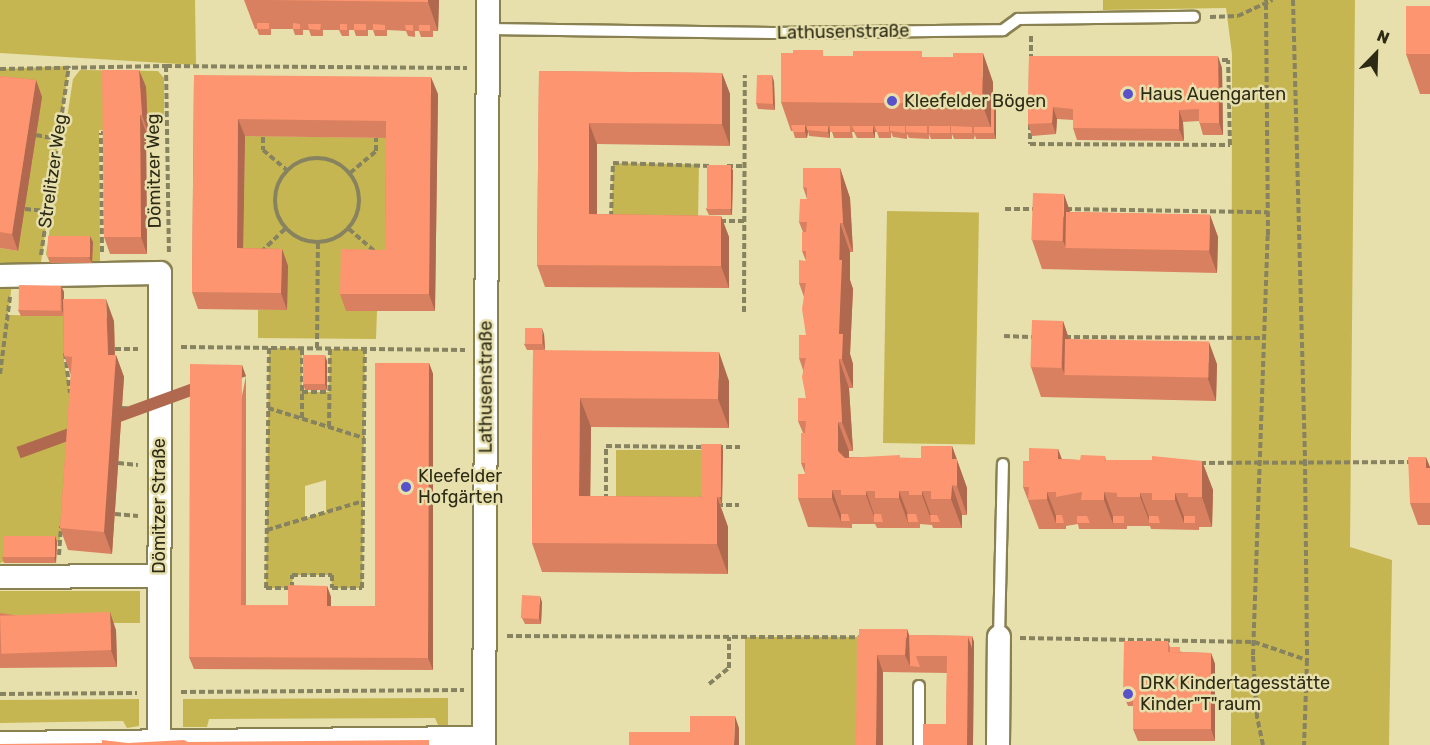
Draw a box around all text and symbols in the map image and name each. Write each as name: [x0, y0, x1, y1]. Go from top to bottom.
street label: Lathusenstraße: [777, 20, 909, 44]
north arrow: [1346, 24, 1406, 84]
text: N: [1374, 26, 1392, 48]
place label: Haus Auengarten: [1140, 83, 1287, 105]
marker: Haus Auengarten: [1121, 87, 1135, 101]
place label: Kleefelder Bögen: [904, 90, 1047, 112]
marker: Kleefelder Bögen: [885, 94, 899, 108]
street label: Strelitzer Weg: [34, 112, 72, 230]
street label: Dömitzer Weg: [142, 113, 166, 229]
street label: Lathusenstraße: [475, 321, 497, 453]
street label: Dömitzer Straße: [148, 438, 170, 574]
place label: Kleefelder Hofgärten: [418, 466, 503, 508]
marker: Kleefelder Hofgärten: [399, 480, 413, 494]
place label: DRK Kindertagesstätte Kinder"T"raum: [1140, 673, 1330, 716]
marker: DRK Kindertagesstätte Kinder"T"raum: [1121, 687, 1135, 701]

